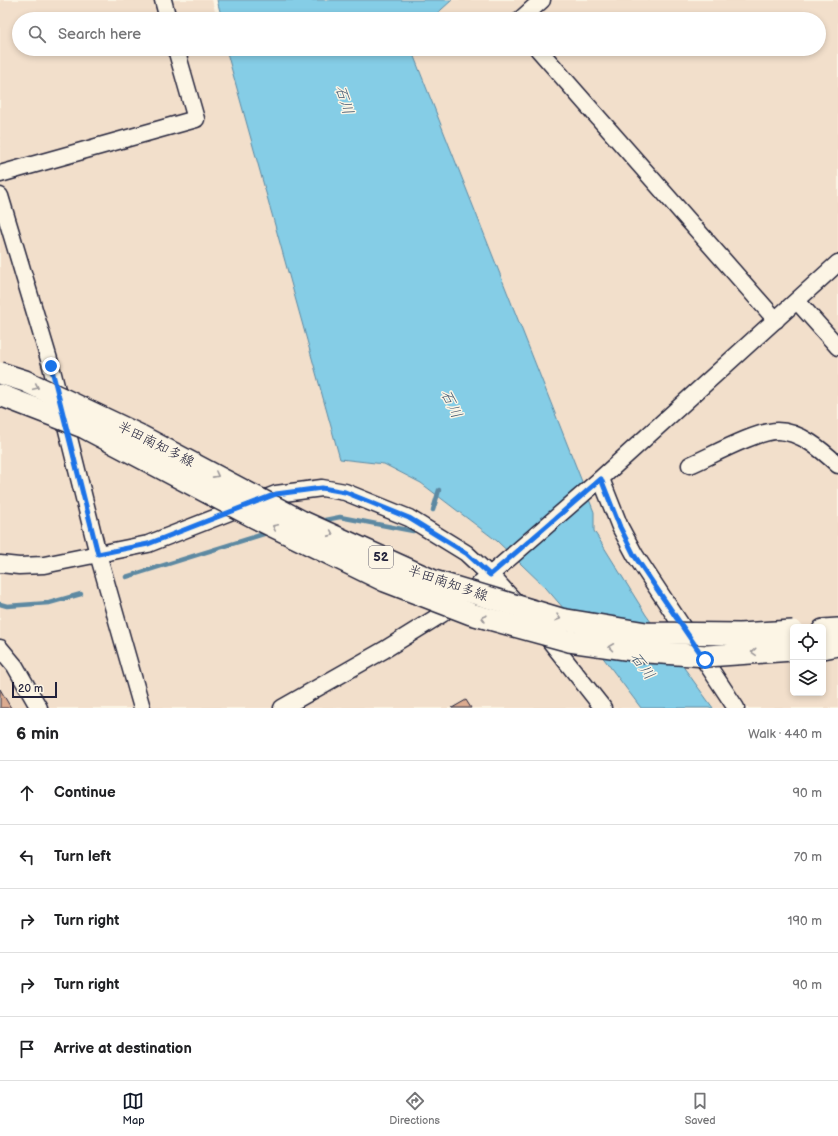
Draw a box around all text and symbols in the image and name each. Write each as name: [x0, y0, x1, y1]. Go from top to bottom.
search box: [12, 12, 826, 56]
icon: search: [26, 23, 48, 45]
text: Search here: [58, 25, 141, 44]
water label: 石川: [331, 83, 357, 117]
route end: [42, 357, 60, 375]
one-way arrow: [32, 382, 40, 390]
water label: 石川: [436, 386, 466, 422]
street label: 半田南知多線: [115, 417, 197, 471]
one-way arrow: [211, 471, 219, 478]
one-way arrow: [272, 525, 280, 532]
one-way arrow: [328, 530, 335, 538]
road number: 52: [369, 546, 393, 568]
street label: 半田南知多線: [406, 561, 490, 605]
one-way arrow: [555, 613, 561, 621]
one-way arrow: [481, 614, 488, 623]
map controls: [790, 624, 826, 696]
button: locate: [790, 624, 826, 660]
one-way arrow: [608, 643, 614, 652]
water label: 石川: [625, 648, 659, 684]
one-way arrow: [751, 648, 757, 657]
route start: [696, 651, 714, 669]
button: layers: [790, 660, 826, 696]
scale bar: [12, 680, 57, 699]
text: 20 m: [18, 682, 43, 695]
text: 6 min: [16, 724, 59, 744]
text: Walk · 440 m: [748, 726, 822, 742]
icon: ahead: [16, 782, 38, 804]
text: Continue: [54, 783, 116, 802]
text: 90 m: [793, 785, 822, 801]
icon: left: [16, 846, 38, 868]
text: Turn left: [54, 847, 111, 866]
text: 70 m: [794, 849, 822, 865]
icon: right: [16, 910, 38, 932]
text: Turn right: [54, 911, 119, 930]
text: 190 m: [788, 913, 822, 929]
icon: right: [16, 974, 38, 996]
text: Turn right: [54, 975, 119, 994]
text: 90 m: [793, 977, 822, 993]
icon: arrive: [16, 1038, 38, 1060]
text: Arrive at destination: [54, 1039, 192, 1058]
tab: Map: [122, 1090, 145, 1127]
tab: Directions: [389, 1090, 440, 1127]
tab: Saved: [685, 1090, 716, 1127]

